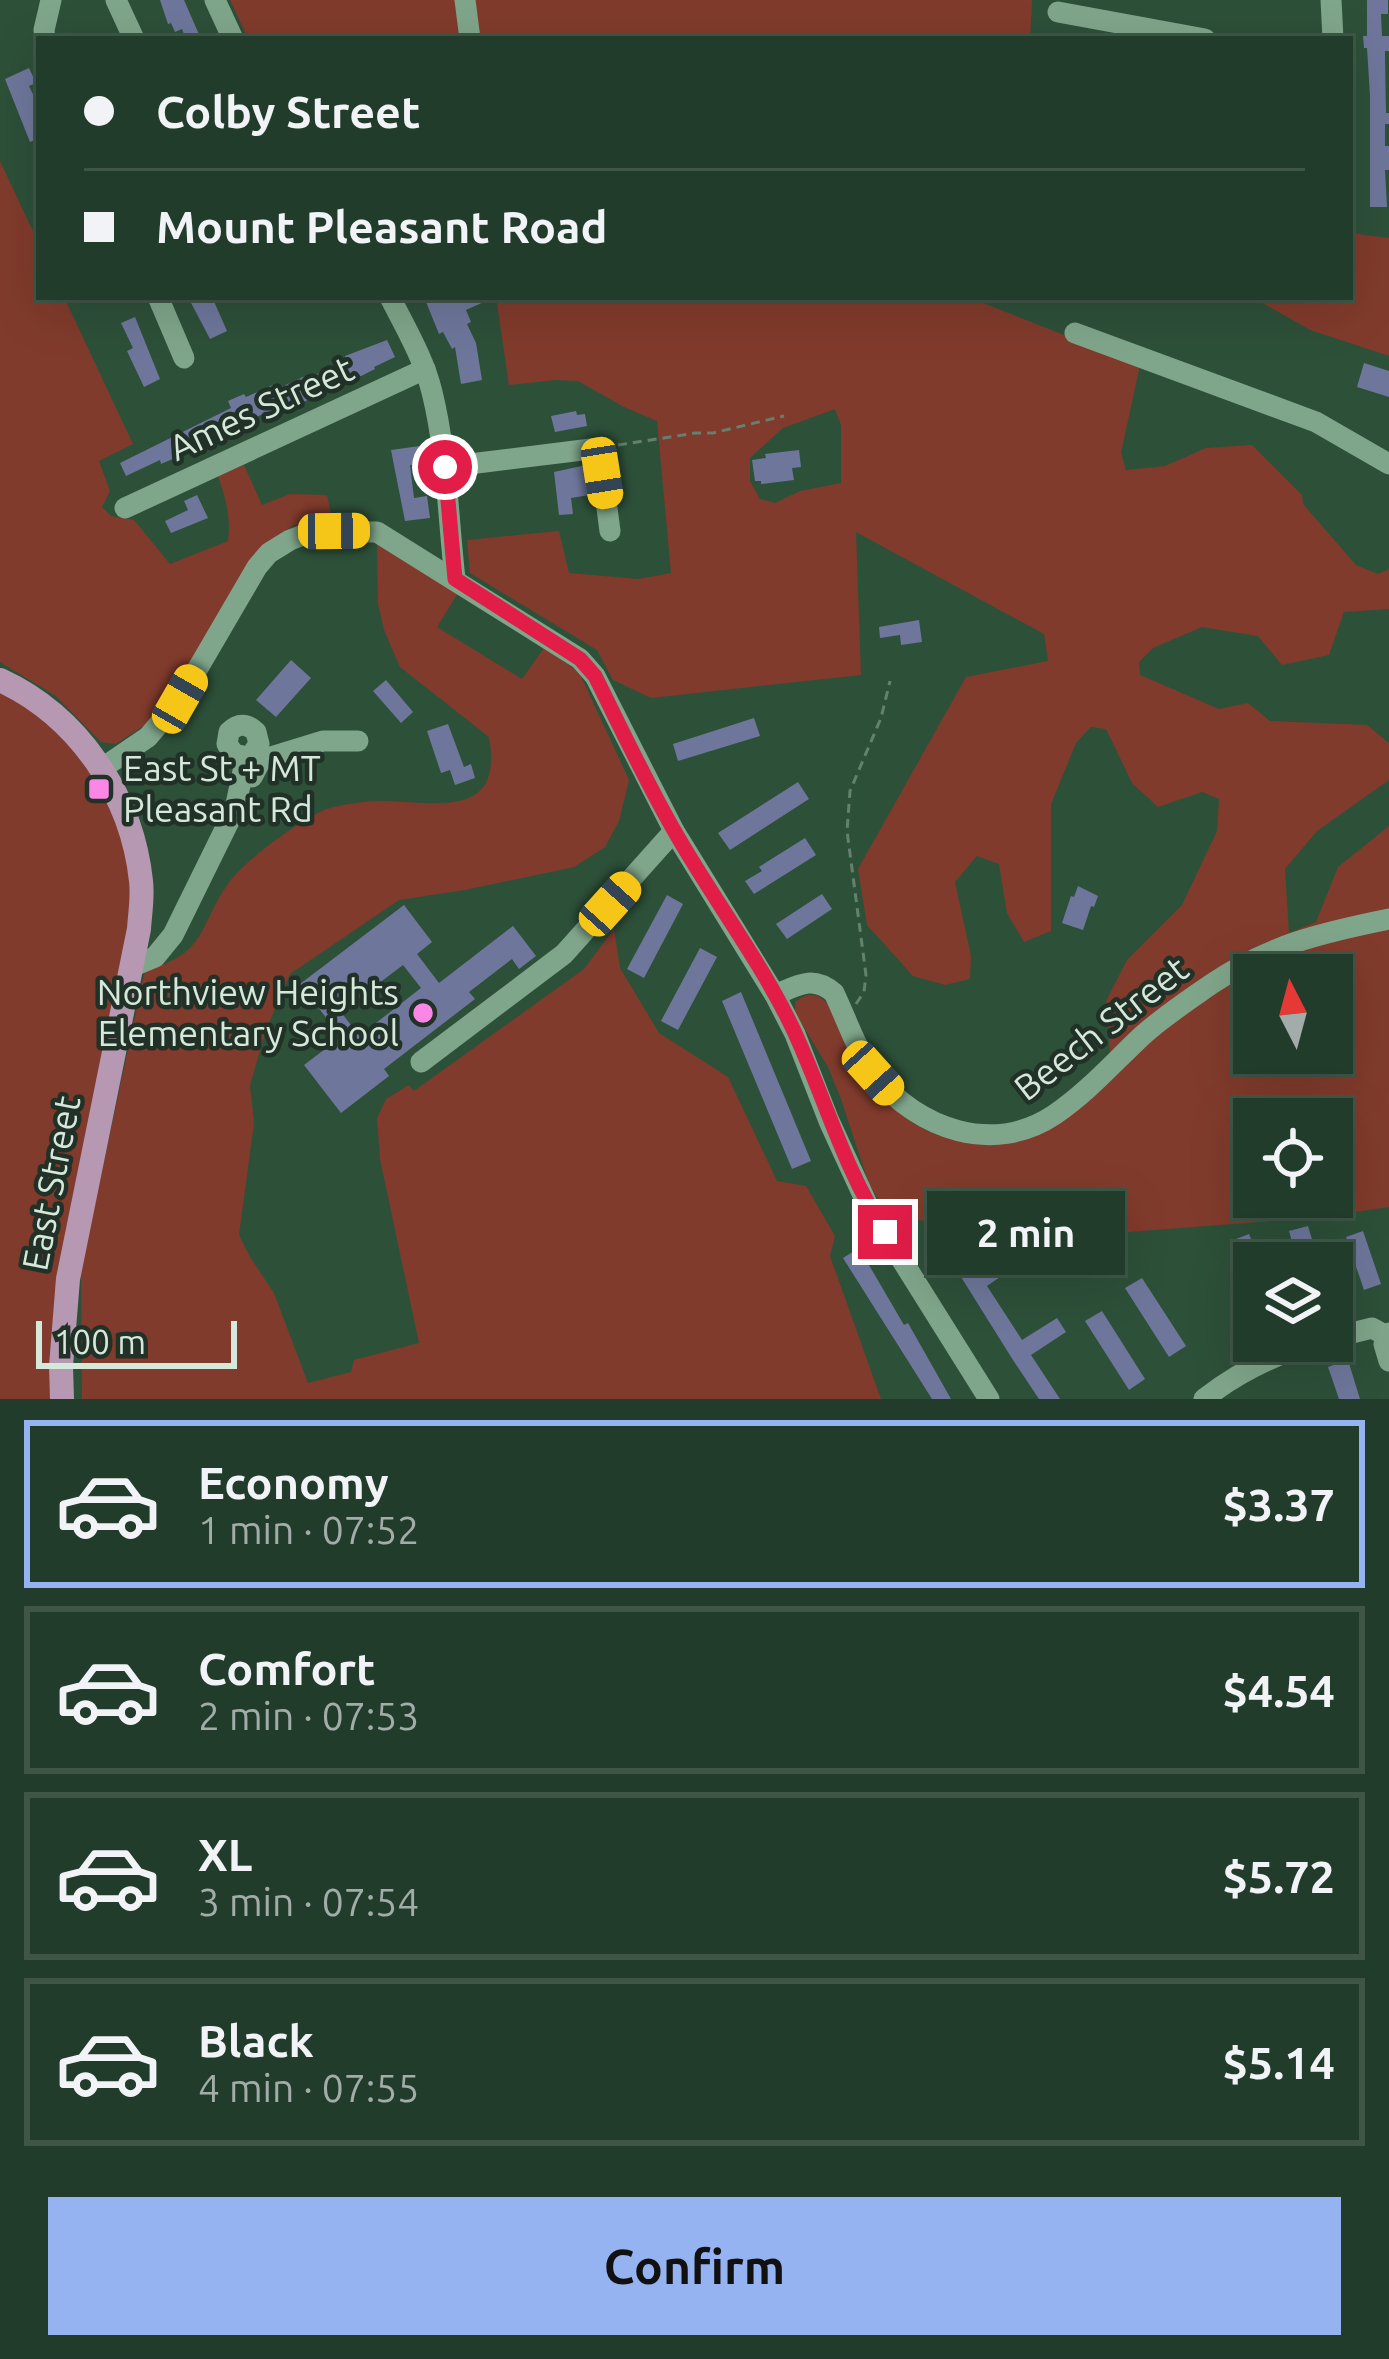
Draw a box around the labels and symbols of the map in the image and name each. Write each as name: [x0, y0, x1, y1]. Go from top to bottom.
street label: Ames Street: [162, 347, 360, 468]
car: [579, 435, 625, 511]
route start: [418, 440, 472, 494]
car: [298, 512, 370, 550]
car: [146, 659, 214, 739]
place label: East St + MT Pleasant Rd: [123, 747, 321, 829]
marker: East St + MT Pleasant Rd: [86, 776, 112, 802]
car: [573, 865, 647, 943]
street label: Beech Street: [1006, 947, 1196, 1108]
north arrow: [1233, 954, 1353, 1074]
place label: Northview Heights Elementary School: [97, 971, 399, 1053]
marker: Northview Heights Elementary School: [410, 1000, 436, 1026]
car: [836, 1034, 910, 1112]
street label: East Street: [13, 1092, 88, 1274]
callout: 2 min: [927, 1190, 1125, 1274]
route end: [858, 1205, 912, 1259]
scale bar: [36, 1315, 237, 1368]

